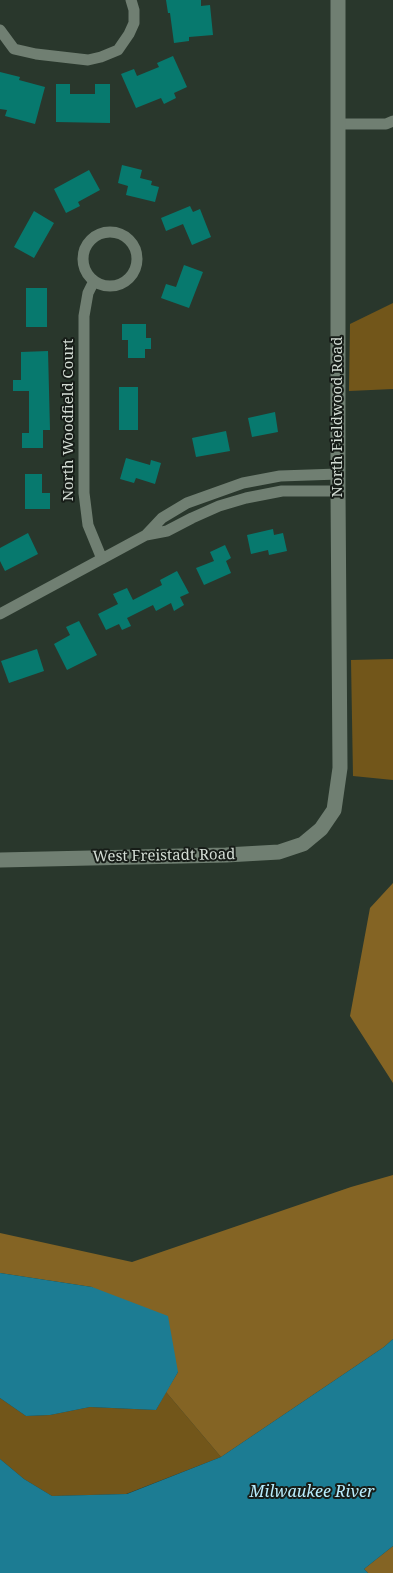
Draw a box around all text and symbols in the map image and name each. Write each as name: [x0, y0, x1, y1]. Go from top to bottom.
street label: North Fieldwood Road: [329, 337, 347, 497]
street label: North Woodfield Court: [60, 339, 78, 501]
street label: West Freistadt Road: [93, 846, 235, 866]
water label: Milwaukee River: [250, 1482, 374, 1502]

